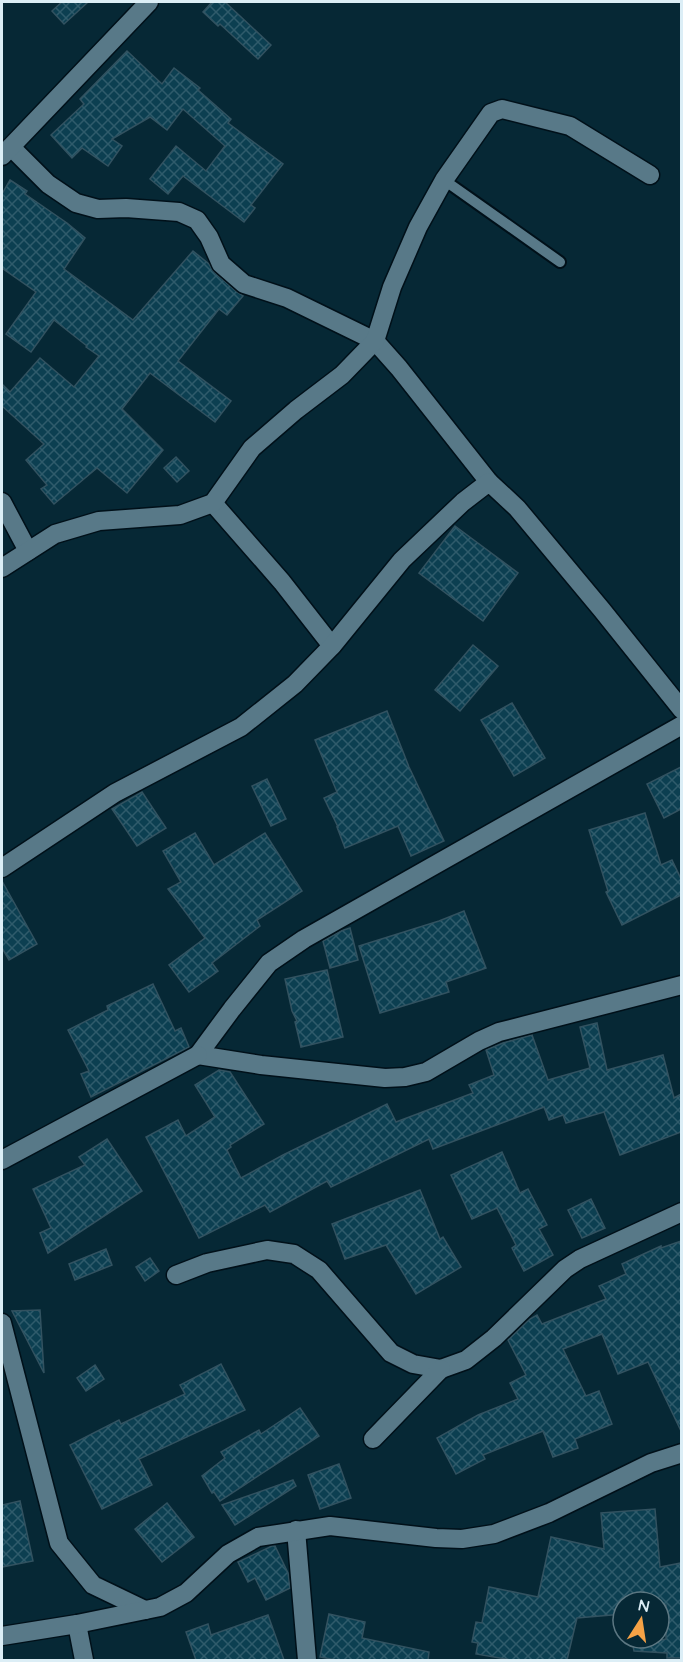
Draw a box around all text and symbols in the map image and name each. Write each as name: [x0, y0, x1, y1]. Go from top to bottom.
north arrow: [611, 1590, 671, 1650]
text: N: [636, 1594, 652, 1616]

